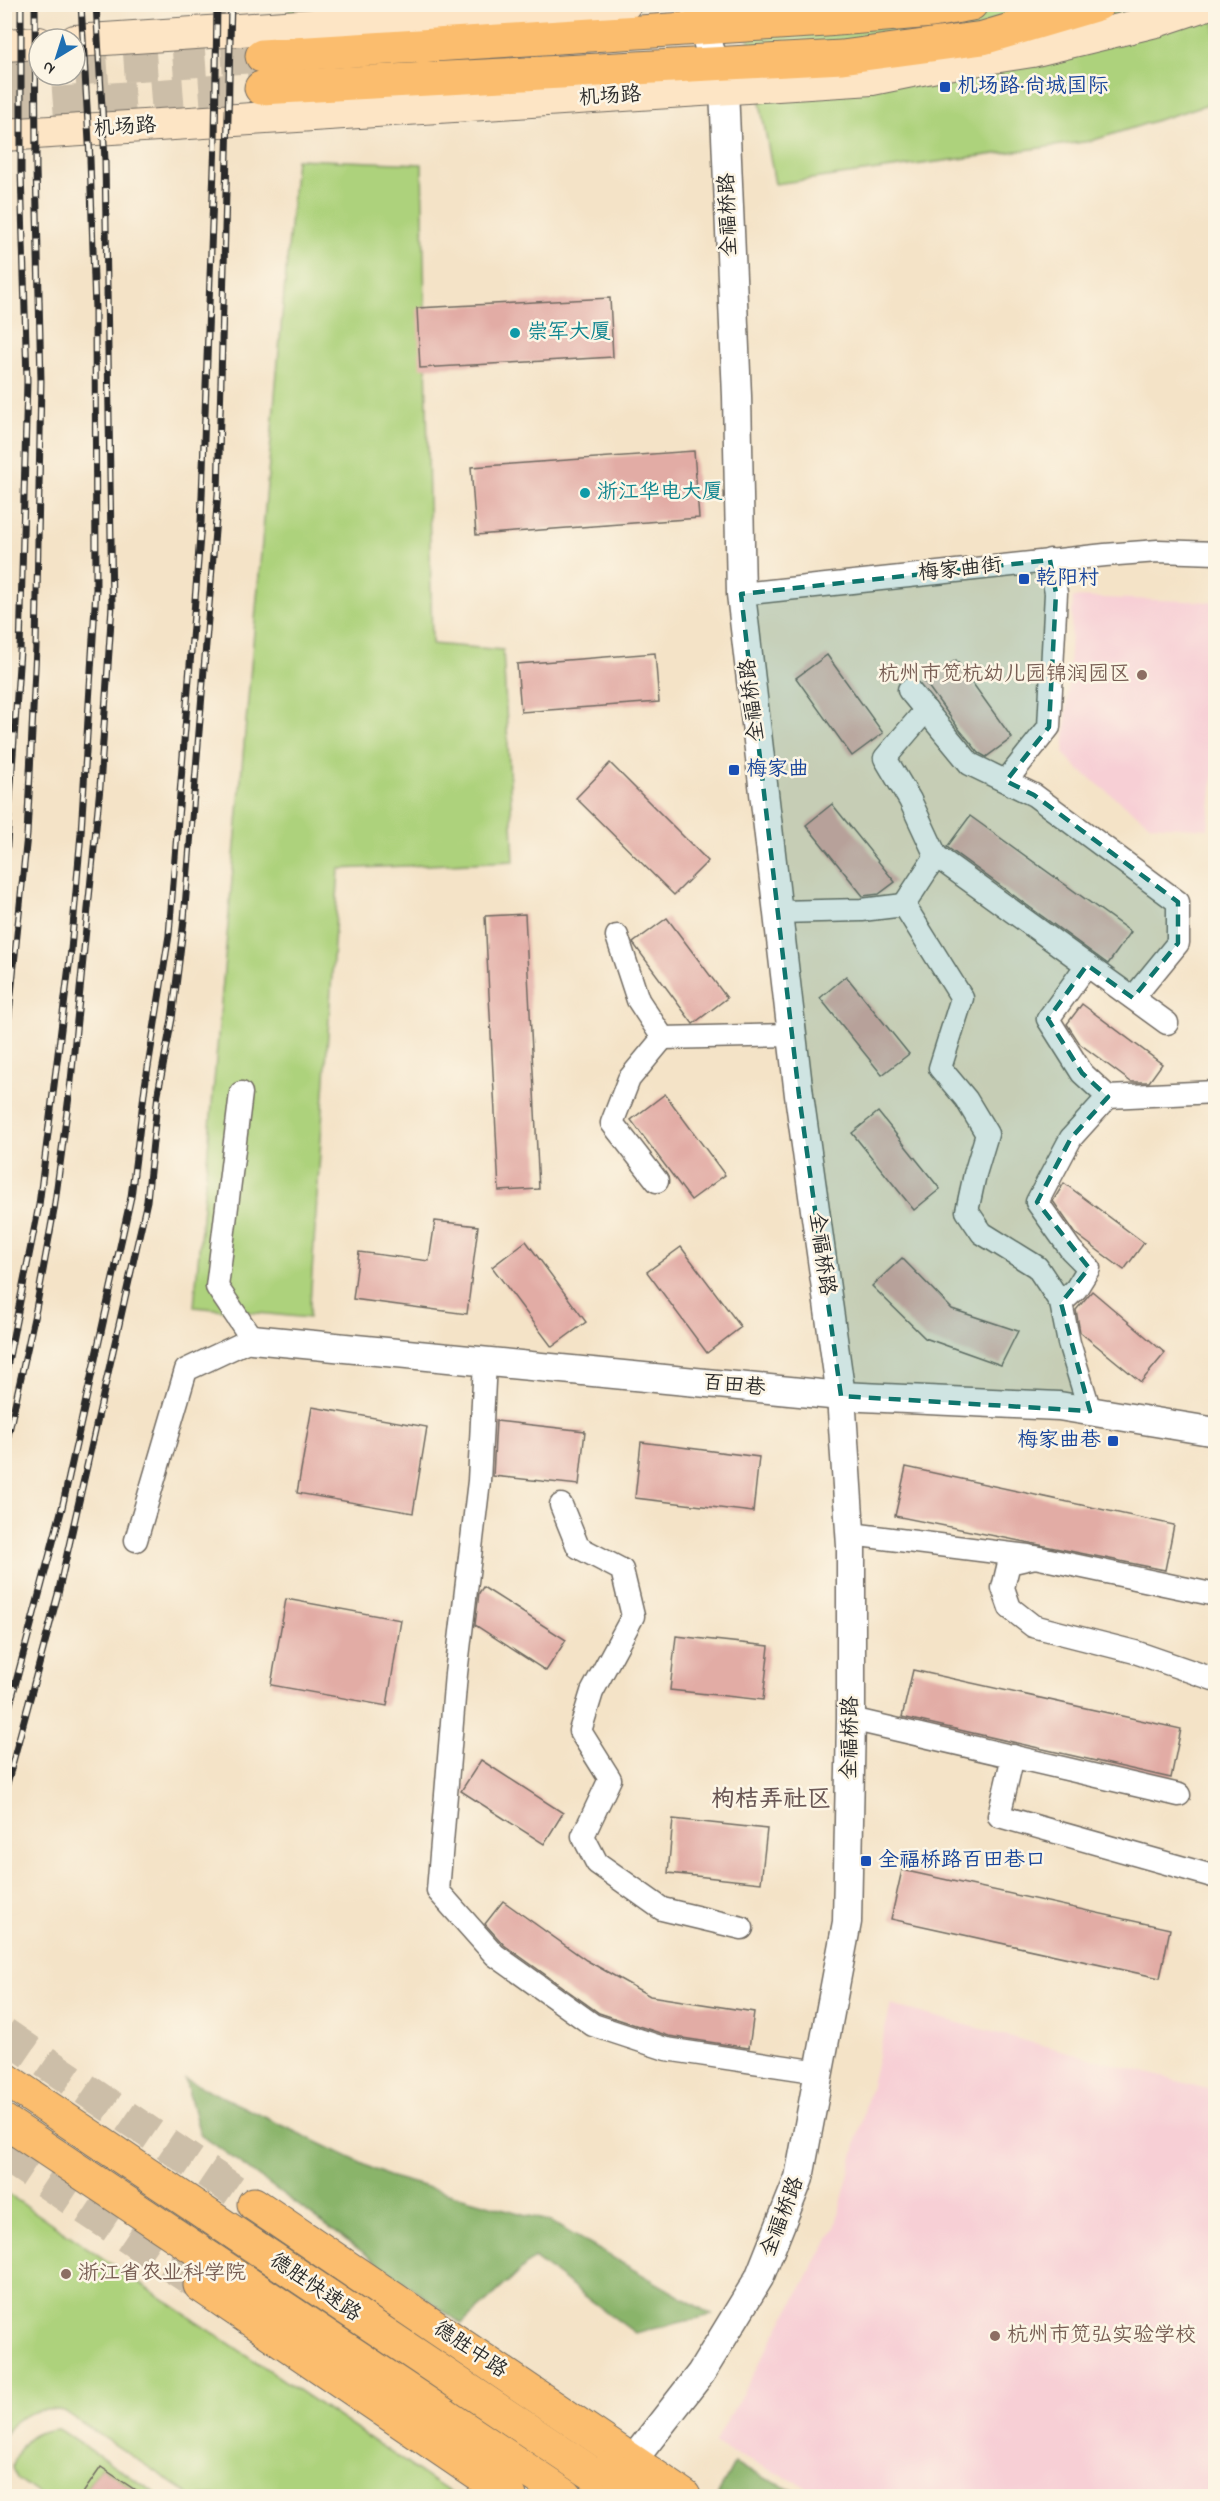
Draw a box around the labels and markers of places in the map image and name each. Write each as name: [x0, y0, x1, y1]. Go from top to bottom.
place label: 机场路·尚城国际: [957, 72, 1108, 102]
marker: 机场路·尚城国际: [938, 80, 952, 94]
place label: 崇军大厦: [527, 318, 611, 348]
marker: 崇军大厦: [508, 326, 522, 340]
place label: 浙江华电大厦: [597, 478, 723, 508]
marker: 浙江华电大厦: [578, 486, 592, 500]
place label: 乾阳村: [1036, 564, 1099, 594]
marker: 乾阳村: [1017, 572, 1031, 586]
place label: 杭州市笕杭幼儿园锦润园区: [878, 660, 1130, 690]
marker: 杭州市笕杭幼儿园锦润园区: [1135, 668, 1149, 682]
place label: 梅家曲: [746, 755, 809, 785]
marker: 梅家曲: [727, 763, 741, 777]
place label: 梅家曲巷: [1017, 1426, 1101, 1456]
marker: 梅家曲巷: [1106, 1434, 1120, 1448]
place label: 全福桥路百田巷口: [878, 1846, 1046, 1876]
marker: 全福桥路百田巷口: [859, 1854, 873, 1868]
place label: 浙江省农业科学院: [78, 2259, 246, 2289]
marker: 浙江省农业科学院: [59, 2267, 73, 2281]
place label: 杭州市笕弘实验学校: [1007, 2321, 1196, 2351]
marker: 杭州市笕弘实验学校: [988, 2329, 1002, 2343]

